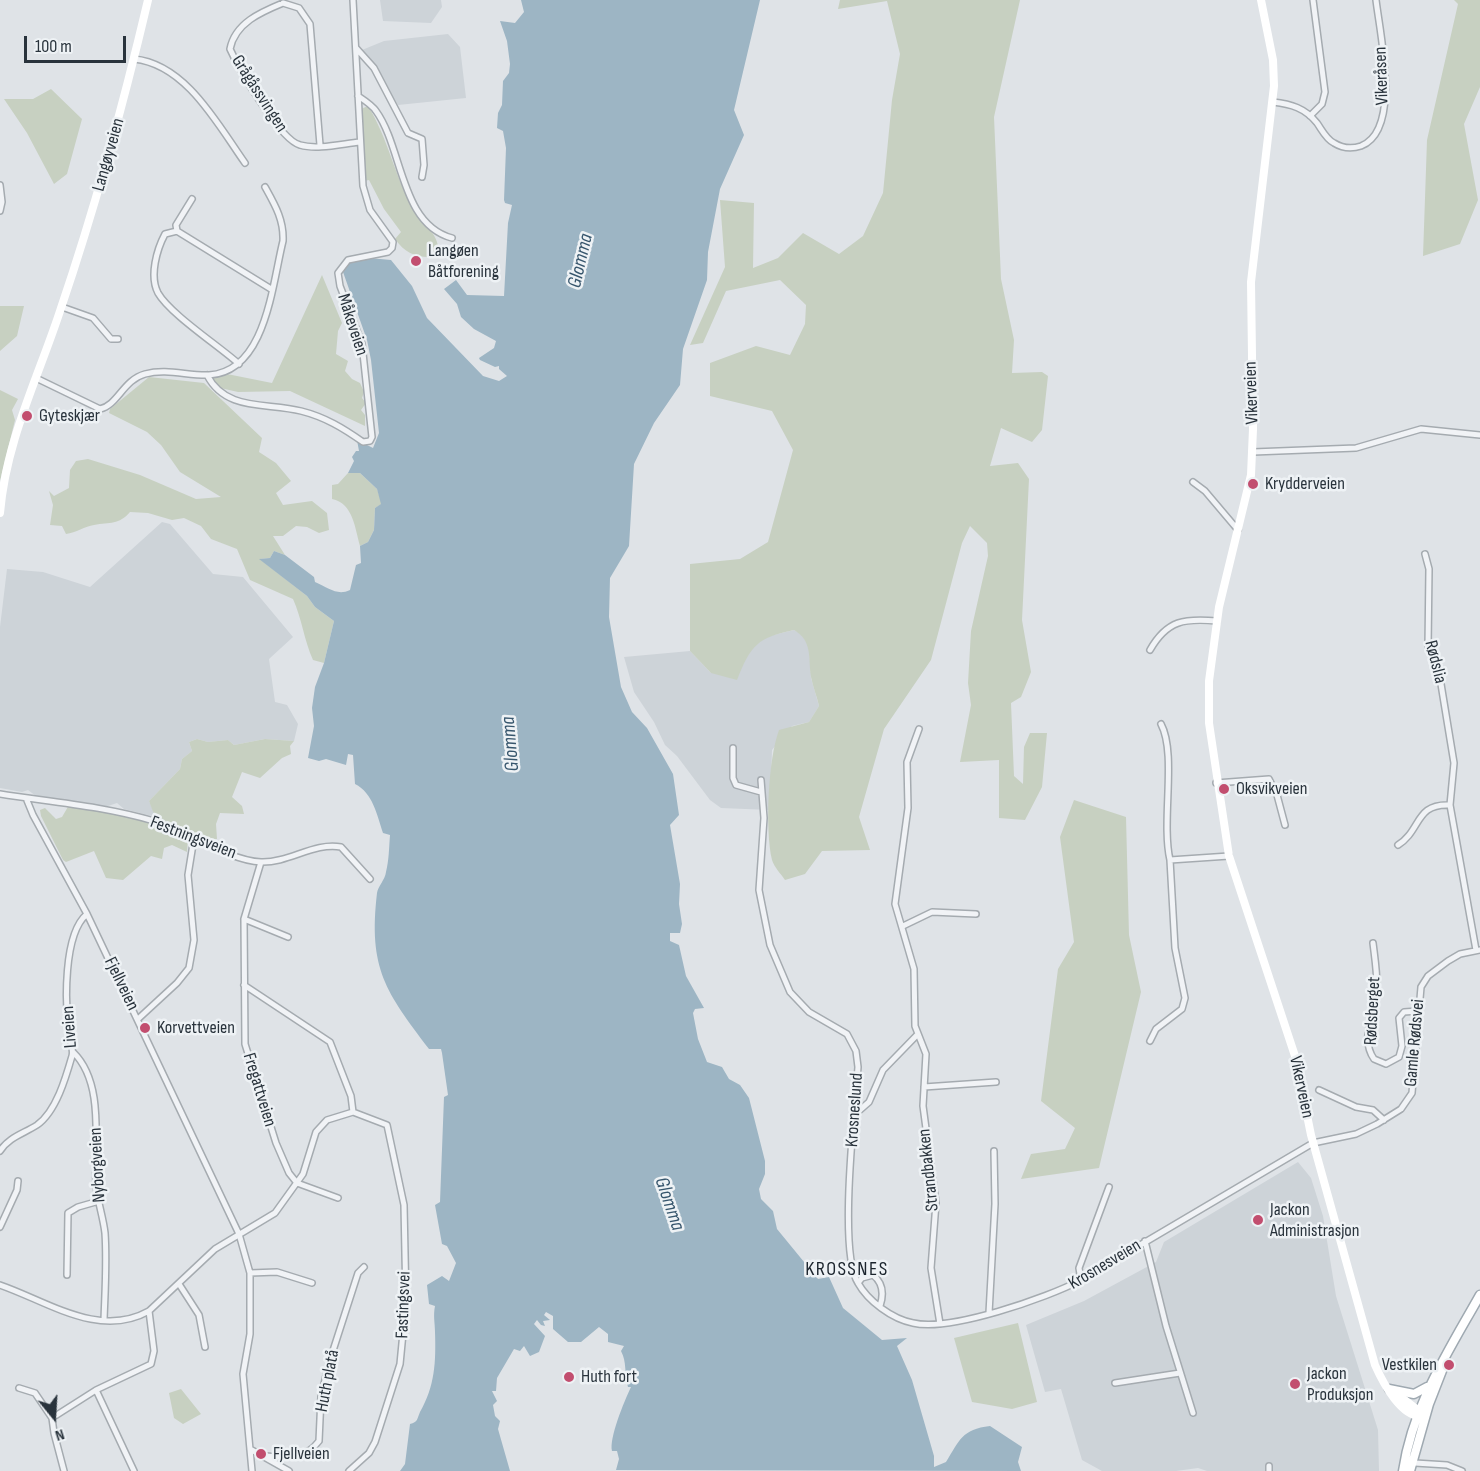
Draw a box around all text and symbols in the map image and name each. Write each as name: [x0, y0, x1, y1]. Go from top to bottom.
scale bar: [27, 24, 129, 62]
text: 100 m: [35, 36, 72, 57]
street label: Vikeråsen: [1370, 46, 1394, 106]
street label: Grågåssvingen: [226, 51, 292, 137]
street label: Langøyveien: [88, 116, 130, 194]
water label: Glomma: [563, 232, 599, 290]
place label: Langøen Båtforening: [428, 240, 499, 282]
marker: Langøen Båtforening: [409, 254, 423, 268]
street label: Måkeveien: [332, 291, 372, 359]
street label: Vikerveien: [1240, 361, 1264, 425]
place label: Gyteskjær: [39, 405, 100, 427]
marker: Gyteskjær: [20, 409, 34, 423]
place label: Krydderveien: [1265, 473, 1345, 495]
marker: Krydderveien: [1246, 477, 1260, 491]
street label: Rødslia: [1419, 638, 1451, 686]
water label: Glomma: [497, 716, 525, 772]
place label: Oksvikveien: [1236, 778, 1307, 800]
marker: Oksvikveien: [1217, 782, 1231, 796]
street label: Festningsveien: [147, 812, 239, 864]
street label: Fjellveien: [99, 954, 143, 1014]
street label: Rødsberget: [1360, 976, 1386, 1046]
street label: Gamle Rødsvei: [1400, 998, 1430, 1088]
street label: Liveien: [58, 1005, 82, 1049]
place label: Korvettveien: [157, 1017, 235, 1039]
marker: Korvettveien: [138, 1021, 152, 1035]
street label: Fregattveien: [238, 1050, 280, 1130]
street label: Vikerveien: [1284, 1054, 1318, 1120]
street label: Krosneslund: [842, 1072, 868, 1148]
street label: Nyborgveien: [85, 1127, 111, 1203]
street label: Strandbakken: [914, 1128, 944, 1212]
water label: Glomma: [649, 1174, 689, 1234]
place label: Jackon Administrasjon: [1270, 1199, 1360, 1242]
marker: Jackon Administrasjon: [1251, 1213, 1265, 1227]
street label: Krosnesveien: [1065, 1235, 1145, 1295]
district label: KROSSNES: [805, 1258, 889, 1282]
street label: Fastingsvei: [392, 1271, 416, 1339]
street label: Huth platå: [311, 1348, 345, 1414]
place label: Vestkilen: [1382, 1354, 1437, 1376]
marker: Vestkilen: [1442, 1358, 1456, 1372]
place label: Jackon Produksjon: [1307, 1363, 1373, 1406]
place label: Huth fort: [581, 1366, 637, 1388]
marker: Huth fort: [562, 1370, 576, 1384]
marker: Jackon Produksjon: [1288, 1377, 1302, 1391]
north arrow: [24, 1387, 84, 1447]
text: N: [53, 1424, 67, 1445]
place label: Fjellveien: [273, 1443, 330, 1465]
marker: Fjellveien: [254, 1447, 268, 1461]

